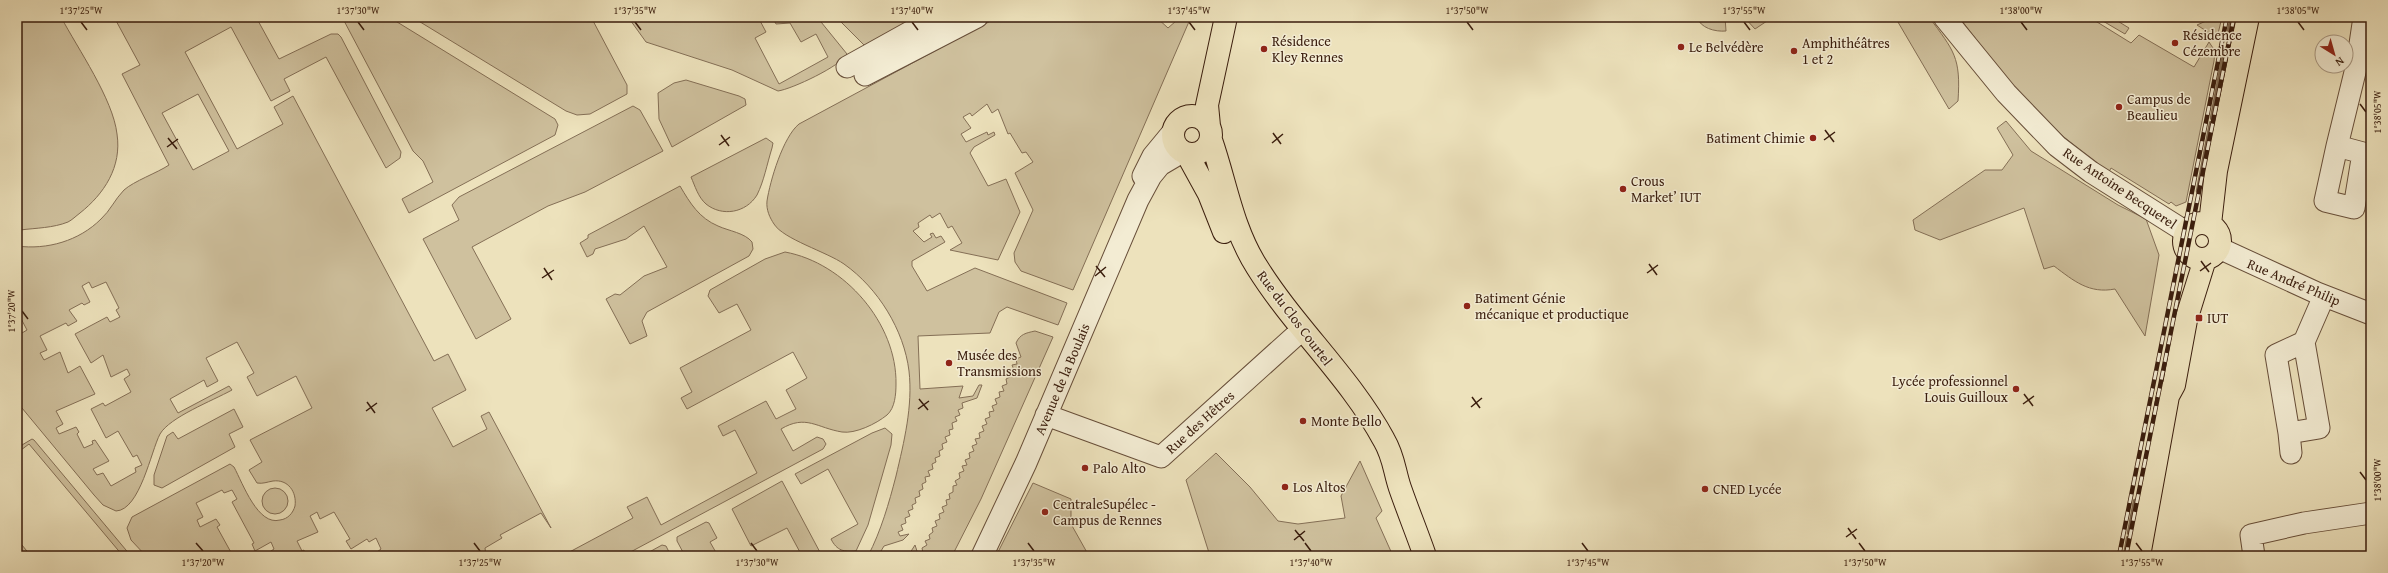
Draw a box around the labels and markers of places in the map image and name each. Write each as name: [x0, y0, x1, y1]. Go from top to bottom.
place label: Résidence Cézembre: [2183, 25, 2242, 61]
place label: Résidence Kley Rennes: [1272, 31, 1343, 67]
place label: Amphithéâtres 1 et 2: [1802, 33, 1890, 69]
place label: Le Belvédère: [1689, 37, 1764, 57]
marker: Résidence Cézembre: [2170, 38, 2180, 48]
marker: Le Belvédère: [1676, 42, 1686, 52]
marker: Résidence Kley Rennes: [1259, 44, 1269, 54]
marker: Amphithéâtres 1 et 2: [1789, 46, 1799, 56]
place label: Campus de Beaulieu: [2127, 89, 2191, 125]
marker: Campus de Beaulieu: [2114, 102, 2124, 112]
place label: Batiment Chimie: [1706, 128, 1805, 148]
marker: Batiment Chimie: [1808, 133, 1818, 143]
place label: Crous Market’ IUT: [1631, 171, 1701, 207]
marker: Crous Market’ IUT: [1618, 184, 1628, 194]
place label: Batiment Génie mécanique et productique: [1475, 288, 1629, 324]
marker: Batiment Génie mécanique et productique: [1462, 301, 1472, 311]
place label: IUT: [2207, 308, 2229, 328]
marker: IUT: [2194, 313, 2204, 323]
place label: Musée des Transmissions: [957, 345, 1042, 381]
marker: Musée des Transmissions: [944, 358, 954, 368]
place label: Lycée professionnel Louis Guilloux: [1892, 371, 2009, 407]
marker: Lycée professionnel Louis Guilloux: [2011, 384, 2021, 394]
place label: Monte Bello: [1311, 411, 1382, 431]
marker: Monte Bello: [1298, 416, 1308, 426]
place label: Palo Alto: [1093, 458, 1146, 478]
marker: Palo Alto: [1080, 463, 1090, 473]
place label: Los Altos: [1293, 477, 1346, 497]
place label: CNED Lycée: [1713, 479, 1782, 499]
marker: Los Altos: [1280, 482, 1290, 492]
marker: CNED Lycée: [1700, 484, 1710, 494]
place label: CentraleSupélec - Campus de Rennes: [1053, 494, 1162, 530]
marker: CentraleSupélec - Campus de Rennes: [1040, 507, 1050, 517]

